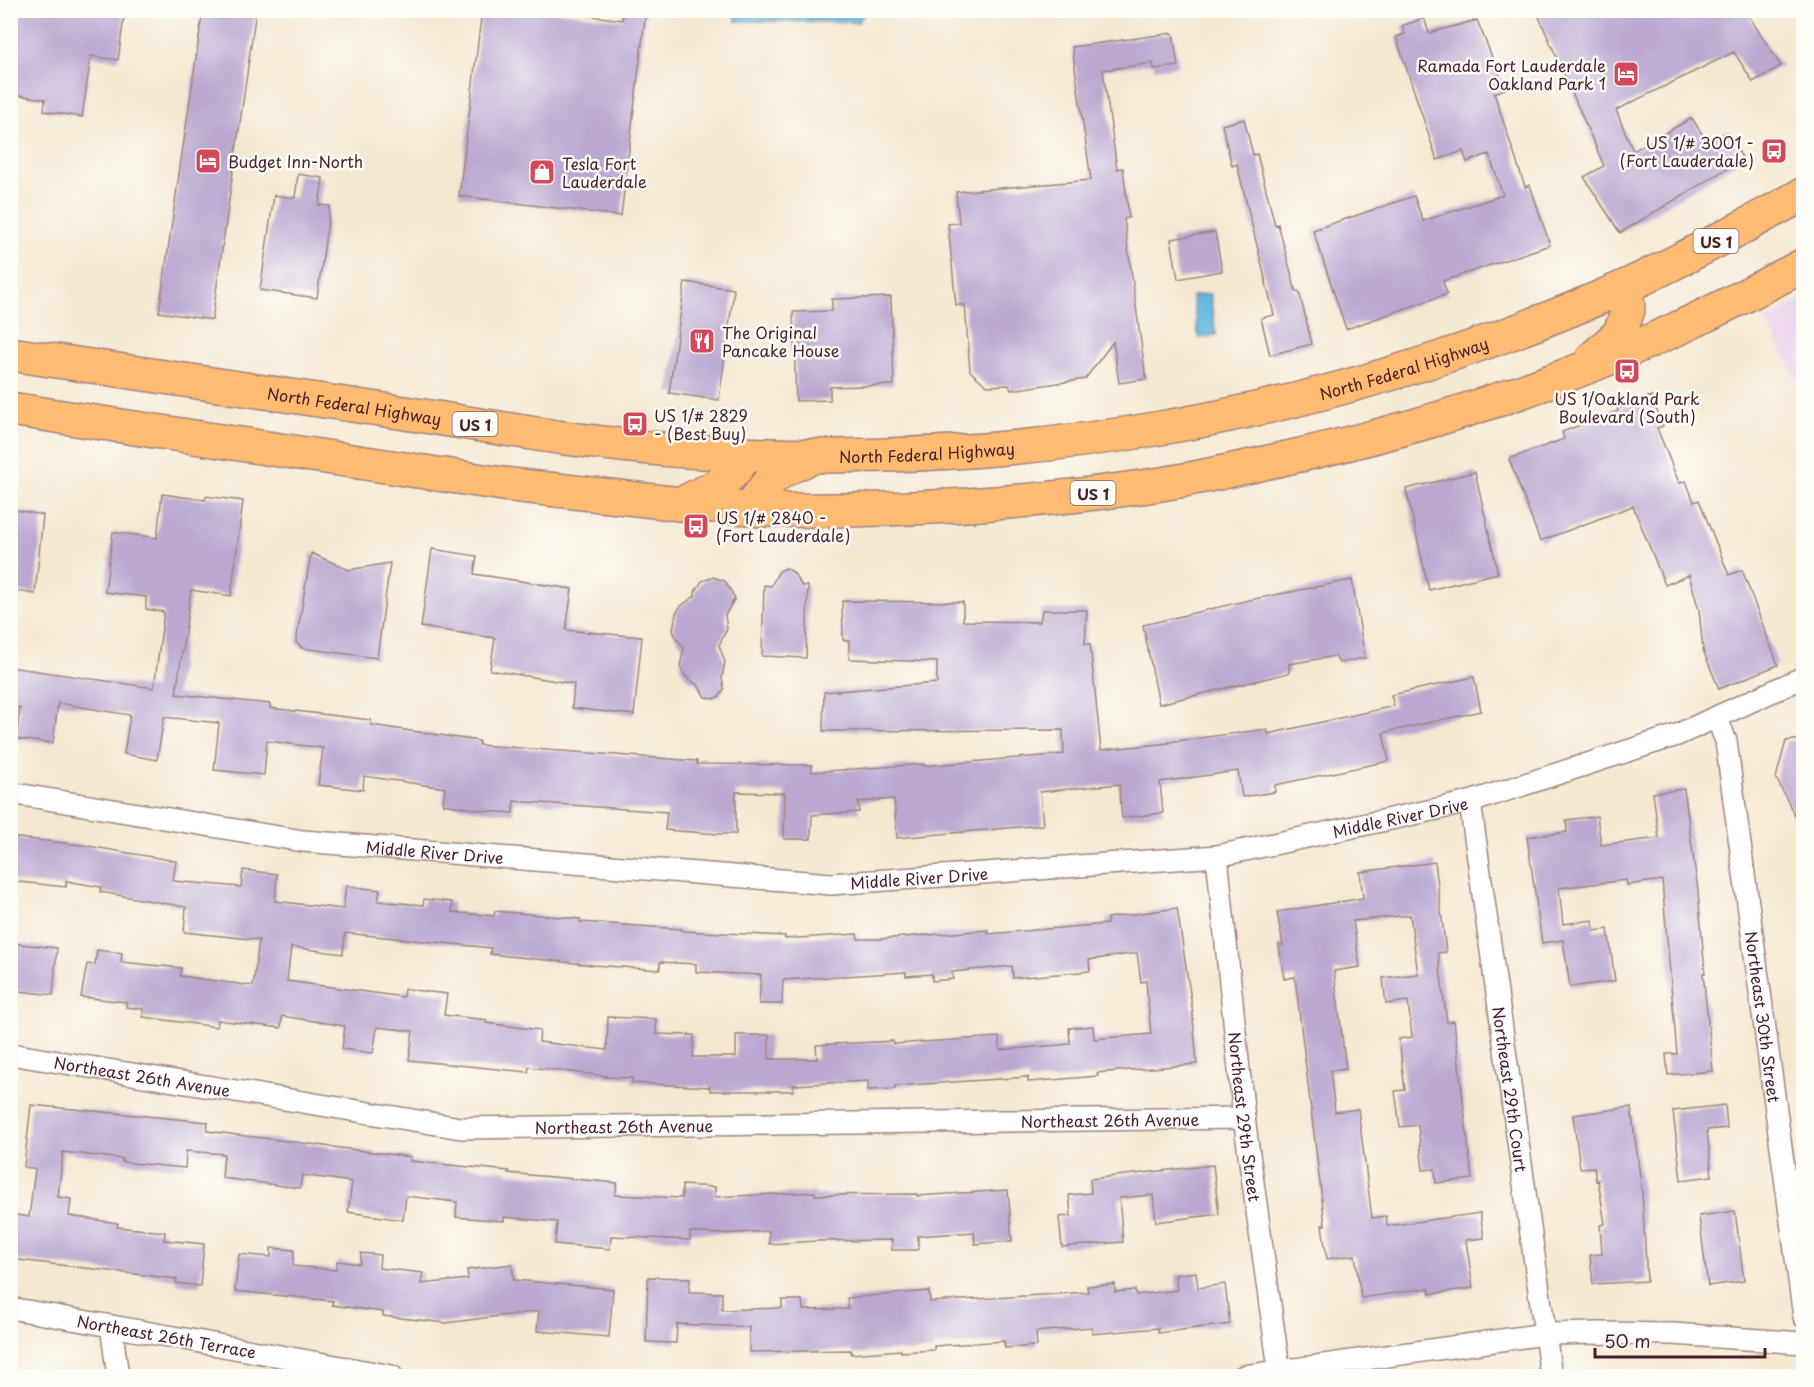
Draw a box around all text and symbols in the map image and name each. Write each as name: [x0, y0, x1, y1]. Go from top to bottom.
place label: Ramada Fort Lauderdale Oakland Park 1: [1417, 53, 1606, 95]
hotel icon: Ramada Fort Lauderdale Oakland Park 1: [1611, 59, 1641, 89]
place label: US 1/# 3001 - (Fort Lauderdale): [1620, 130, 1754, 172]
bus stop icon: US 1/# 3001 - (Fort Lauderdale): [1759, 136, 1789, 166]
hotel icon: Budget Inn-North: [193, 146, 223, 176]
place label: Budget Inn-North: [228, 149, 363, 173]
place label: Tesla Fort Lauderdale: [562, 151, 647, 193]
shop icon: Tesla Fort Lauderdale: [527, 157, 557, 187]
road number: US 1: [1694, 229, 1738, 253]
place label: The Original Pancake House: [722, 320, 840, 362]
restaurant icon: The Original Pancake House: [687, 326, 717, 356]
street label: North Federal Highway: [1317, 330, 1492, 405]
bus stop icon: US 1/Oakland Park Boulevard (South): [1612, 356, 1642, 386]
street label: North Federal Highway: [266, 380, 443, 431]
place label: US 1/Oakland Park Boulevard (South): [1554, 386, 1700, 428]
place label: US 1/# 2829 - (Best Buy): [654, 403, 748, 445]
bus stop icon: US 1/# 2829 - (Best Buy): [620, 409, 650, 439]
road number: US 1: [452, 412, 498, 436]
street label: North Federal Highway: [839, 436, 1016, 468]
road number: US 1: [1070, 481, 1116, 505]
place label: US 1/# 2840 - (Fort Lauderdale): [716, 505, 850, 547]
bus stop icon: US 1/# 2840 - (Fort Lauderdale): [681, 511, 711, 541]
street label: Middle River Drive: [1330, 791, 1470, 843]
street label: Middle River Drive: [365, 834, 504, 869]
street label: Middle River Drive: [849, 861, 989, 895]
street label: Northeast 30th Street: [1740, 930, 1787, 1104]
street label: Northeast 29th Court: [1487, 1005, 1534, 1174]
street label: Northeast 29th Street: [1223, 1030, 1268, 1203]
street label: Northeast 26th Avenue: [52, 1049, 232, 1102]
street label: Northeast 26th Avenue: [1021, 1107, 1200, 1133]
street label: Northeast 26th Avenue: [535, 1113, 714, 1139]
street label: Northeast 26th Terrace: [75, 1308, 258, 1364]
scale bar: [1595, 1321, 1764, 1359]
text: 50 m: [1604, 1327, 1651, 1354]

